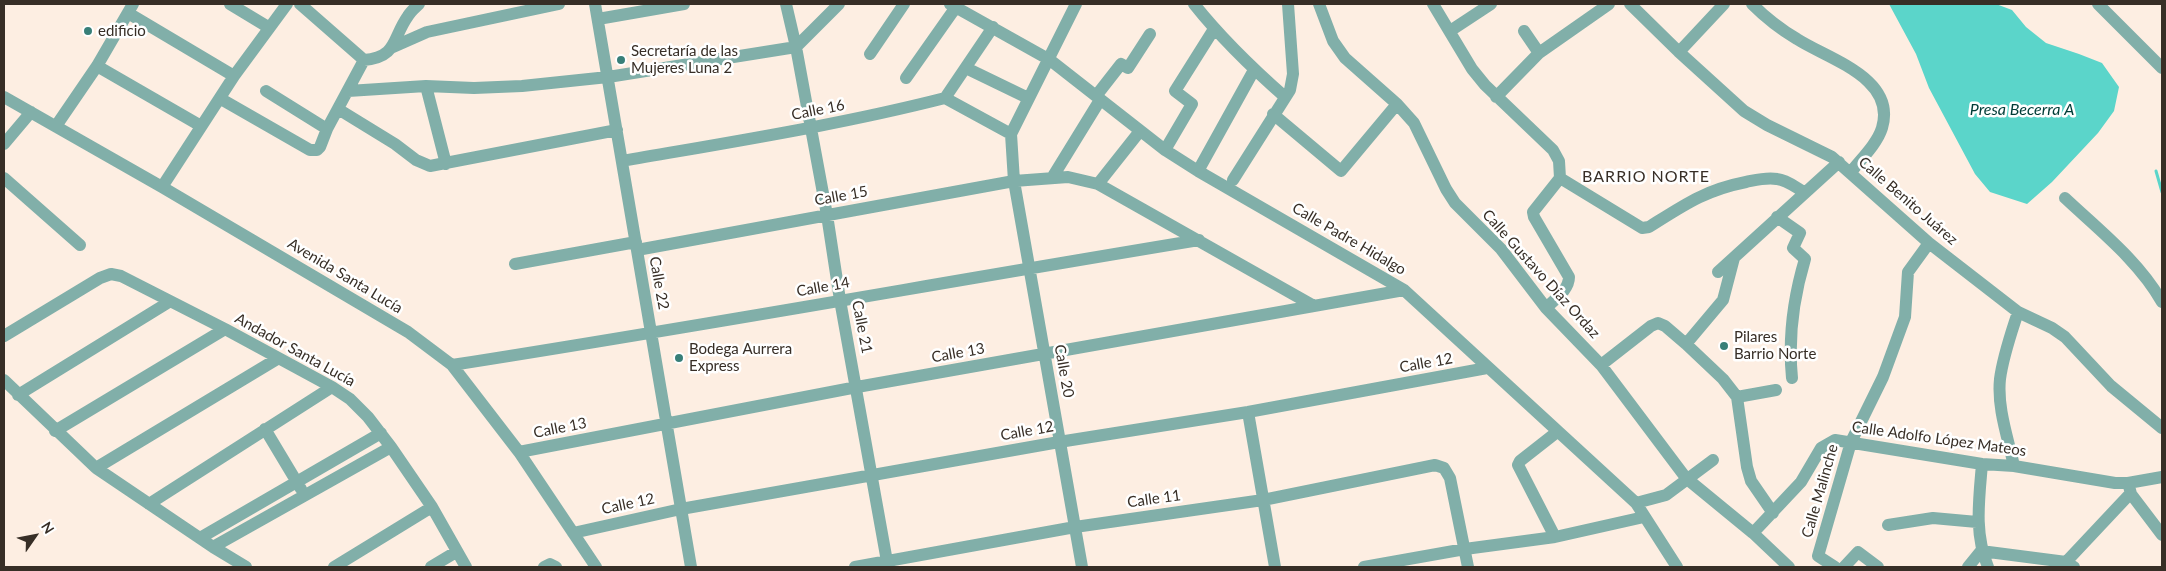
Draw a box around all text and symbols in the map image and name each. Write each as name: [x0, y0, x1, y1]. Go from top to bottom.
place label: edificio: [98, 22, 146, 40]
marker: edificio: [82, 25, 94, 37]
place label: Secretaría de las Mujeres Luna 2: [631, 42, 738, 77]
marker: Secretaría de las Mujeres Luna 2: [615, 54, 627, 66]
street label: Calle 16: [790, 96, 846, 124]
water label: Presa Becerra A: [1970, 100, 2074, 120]
street label: Calle Benito Juárez: [1855, 153, 1961, 249]
district label: BARRIO NORTE: [1581, 167, 1711, 187]
street label: Calle 15: [813, 182, 869, 210]
street label: Calle Padre Hidalgo: [1289, 199, 1409, 279]
street label: Calle Gustavo Díaz Ordaz: [1478, 206, 1604, 342]
street label: Avenida Santa Lucía: [284, 235, 406, 317]
street label: Calle 22: [645, 255, 673, 311]
street label: Calle 14: [795, 273, 851, 301]
street label: Calle 21: [848, 299, 876, 355]
street label: Andador Santa Lucía: [232, 309, 358, 391]
place label: Pilares Barrio Norte: [1734, 328, 1816, 363]
street label: Calle 13: [930, 339, 986, 367]
place label: Bodega Aurrera Express: [689, 340, 792, 375]
marker: Pilares Barrio Norte: [1718, 340, 1730, 352]
street label: Calle 20: [1050, 343, 1078, 399]
street label: Calle 12: [1398, 349, 1454, 377]
marker: Bodega Aurrera Express: [673, 352, 685, 364]
street label: Calle 13: [532, 414, 588, 442]
street label: Calle 12: [999, 417, 1055, 445]
street label: Calle Adolfo López Mateos: [1851, 418, 2027, 460]
street label: Calle Malinche: [1798, 442, 1842, 540]
street label: Calle 11: [1126, 486, 1182, 512]
street label: Calle 12: [600, 490, 656, 518]
north arrow: [10, 511, 60, 561]
text: N: [38, 518, 58, 537]

